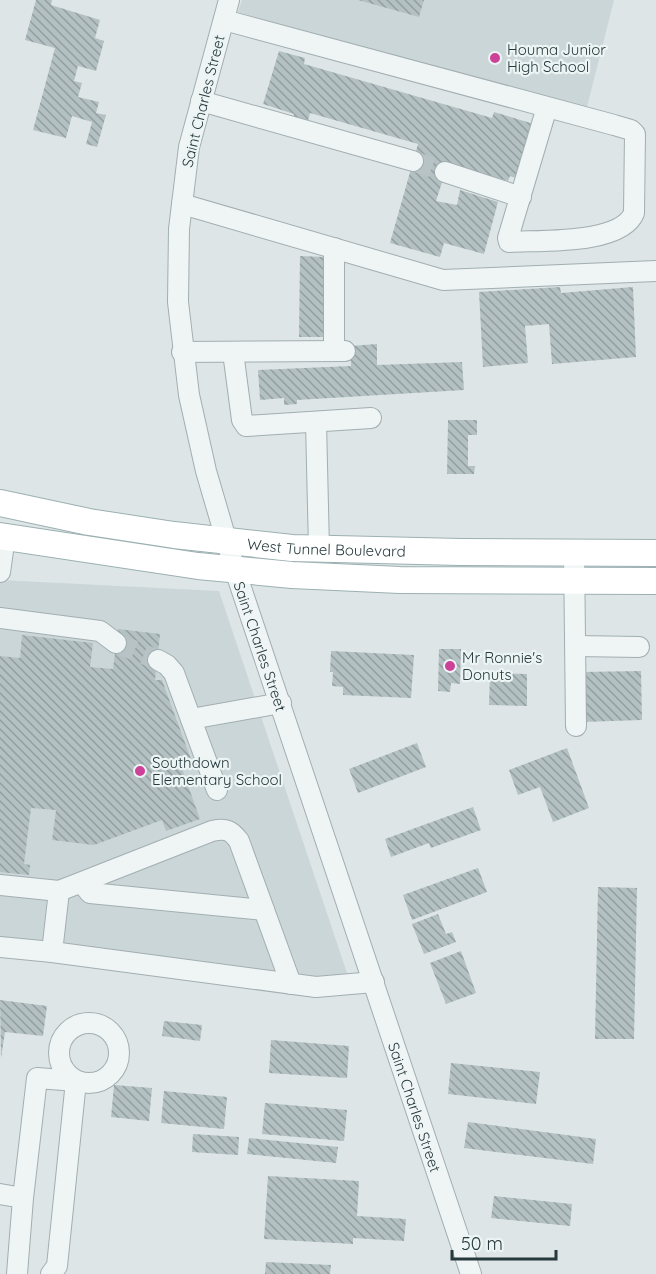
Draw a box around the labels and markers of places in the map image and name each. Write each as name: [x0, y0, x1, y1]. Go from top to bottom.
place label: Houma Junior High School: [507, 40, 606, 76]
marker: Houma Junior High School: [488, 51, 502, 65]
place label: Mr Ronnie's Donuts: [462, 648, 542, 684]
marker: Mr Ronnie's Donuts: [443, 659, 457, 673]
place label: Southdown Elementary School: [152, 753, 282, 789]
marker: Southdown Elementary School: [133, 764, 147, 778]

